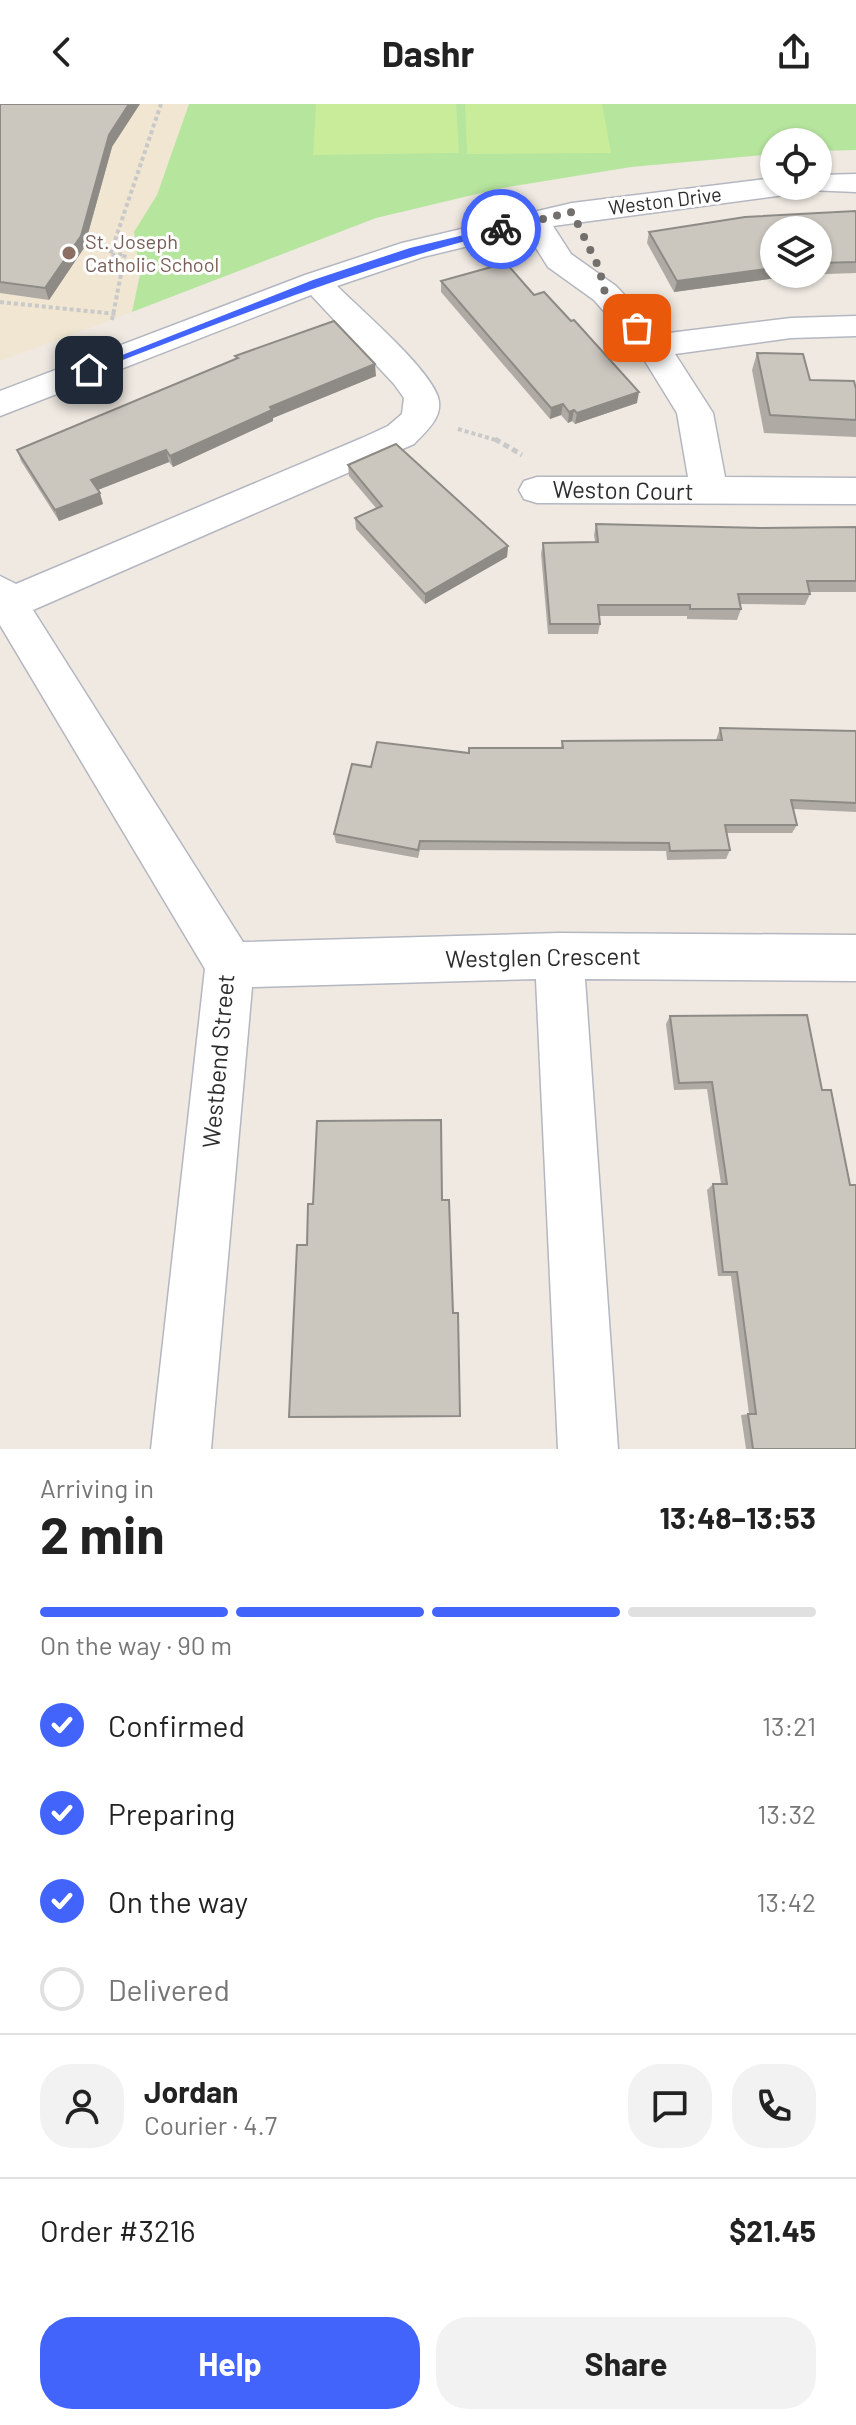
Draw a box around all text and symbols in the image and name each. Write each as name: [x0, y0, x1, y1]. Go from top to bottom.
icon: back: [40, 30, 84, 74]
icon: share: [772, 30, 816, 74]
text: Dashr: [382, 31, 474, 74]
map controls: [760, 128, 832, 288]
button: locate: [760, 128, 832, 200]
street label: Weston Drive: [607, 181, 723, 219]
courier: [461, 189, 541, 269]
icon: bike: [479, 207, 523, 251]
button: layers: [760, 216, 832, 288]
place label: St. Joseph Catholic School: [85, 229, 219, 276]
marker: St. Joseph Catholic School: [60, 244, 78, 262]
pin: [603, 294, 671, 362]
icon: bag: [615, 306, 659, 350]
pin: [55, 336, 123, 404]
icon: home: [67, 348, 111, 392]
street label: Weston Court: [552, 474, 694, 505]
street label: Westglen Crescent: [445, 940, 641, 973]
street label: Westbend Street: [195, 973, 240, 1149]
text: Arriving in: [40, 1472, 154, 1503]
text: 13:48–13:53: [659, 1499, 816, 1535]
text: 2 min: [40, 1502, 165, 1564]
text: On the way · 90 m: [40, 1629, 232, 1660]
icon: check: [40, 1703, 84, 1747]
text: Confirmed: [108, 1707, 245, 1743]
text: 13:21: [762, 1710, 816, 1741]
icon: check: [40, 1791, 84, 1835]
text: Preparing: [108, 1795, 235, 1831]
text: 13:32: [757, 1798, 816, 1829]
icon: check: [40, 1879, 84, 1923]
text: On the way: [108, 1883, 248, 1919]
text: 13:42: [756, 1886, 816, 1917]
text: Delivered: [108, 1971, 230, 2007]
button: person: [40, 2064, 124, 2148]
button: chat: [628, 2064, 712, 2148]
button: phone: [732, 2064, 816, 2148]
text: Jordan: [144, 2073, 239, 2109]
text: Courier · 4.7: [144, 2109, 277, 2140]
text: Order #3216: [40, 2212, 196, 2248]
text: $21.45: [729, 2212, 816, 2248]
button: Help: [40, 2317, 420, 2409]
button: Share: [436, 2317, 816, 2409]

